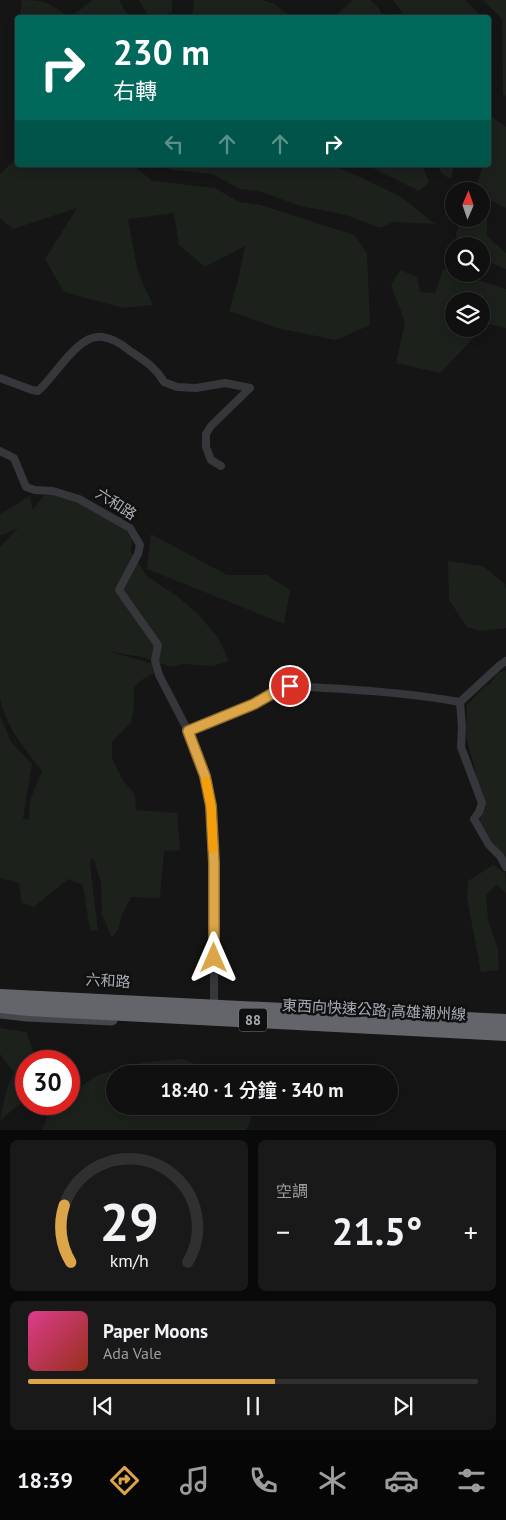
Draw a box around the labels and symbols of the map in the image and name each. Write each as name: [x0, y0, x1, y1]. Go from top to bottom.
north arrow: [445, 182, 490, 228]
street label: 六和路: [92, 483, 140, 524]
pin: [269, 665, 311, 707]
position arrow: [187, 931, 239, 983]
street label: 六和路: [85, 970, 131, 991]
street label: 東西向快速公路 高雄潮州線: [282, 995, 466, 1024]
road number: 88: [239, 1008, 267, 1032]
speed limit sign: 30: [15, 1050, 80, 1115]

